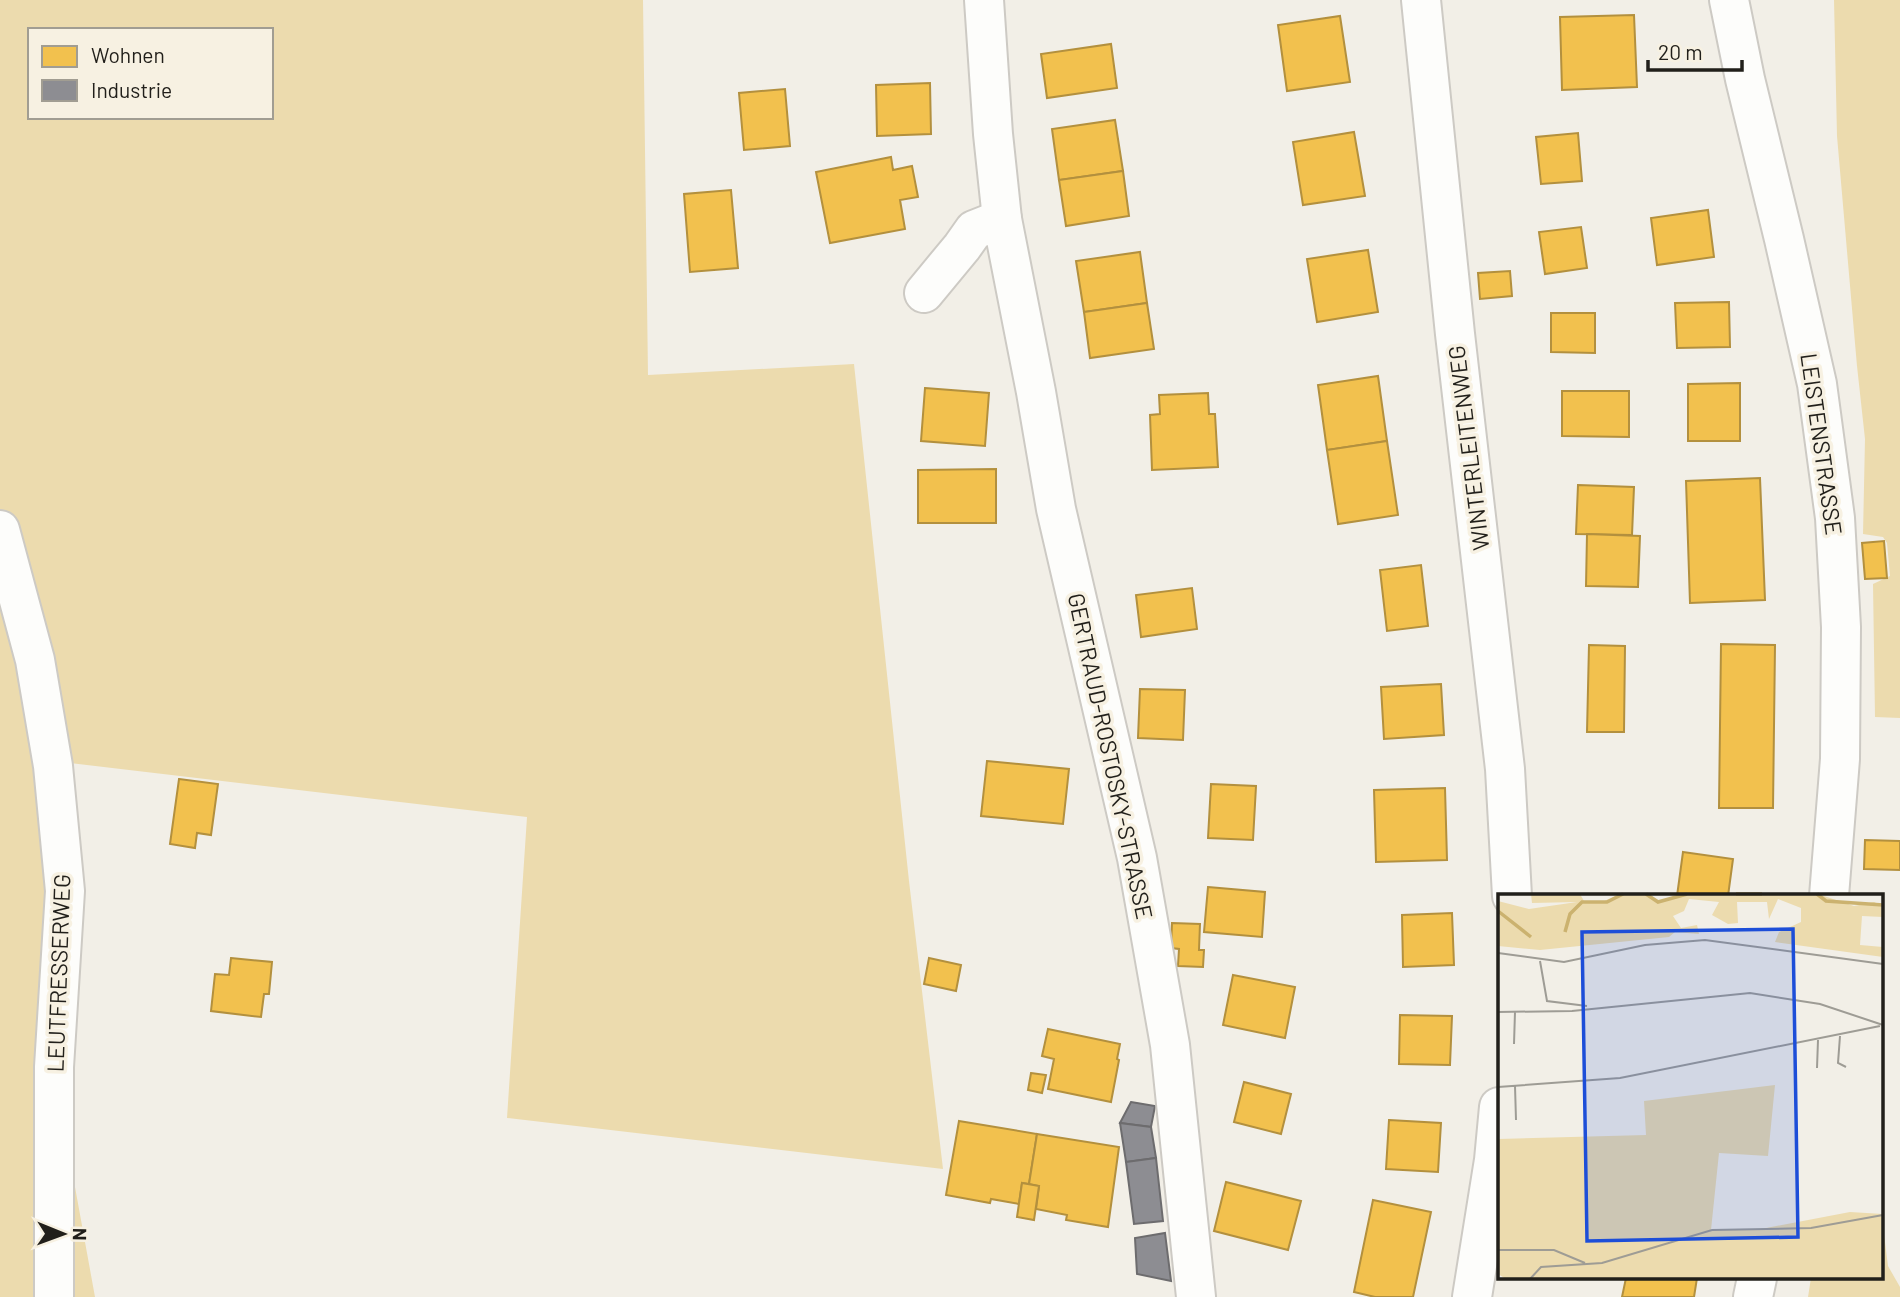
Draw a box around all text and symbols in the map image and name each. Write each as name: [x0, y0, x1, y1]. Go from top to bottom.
legend: [28, 28, 273, 119]
scale bar: [1648, 28, 1742, 72]
text: 20 m: [1658, 39, 1703, 64]
text: Wohnen: [91, 42, 165, 67]
text: Industrie: [91, 77, 172, 102]
street label: WINTERLEITENWEG: [1442, 344, 1494, 552]
street label: LEISTENSTRASSE: [1795, 351, 1849, 537]
street label: GERTRAUD-ROSTOSKY-STRASSE: [1063, 590, 1159, 922]
street label: LEUTFRESSERWEG: [41, 873, 75, 1073]
inset map: [1498, 894, 1882, 1280]
north arrow: [28, 1199, 98, 1269]
text: N: [69, 1228, 92, 1241]

